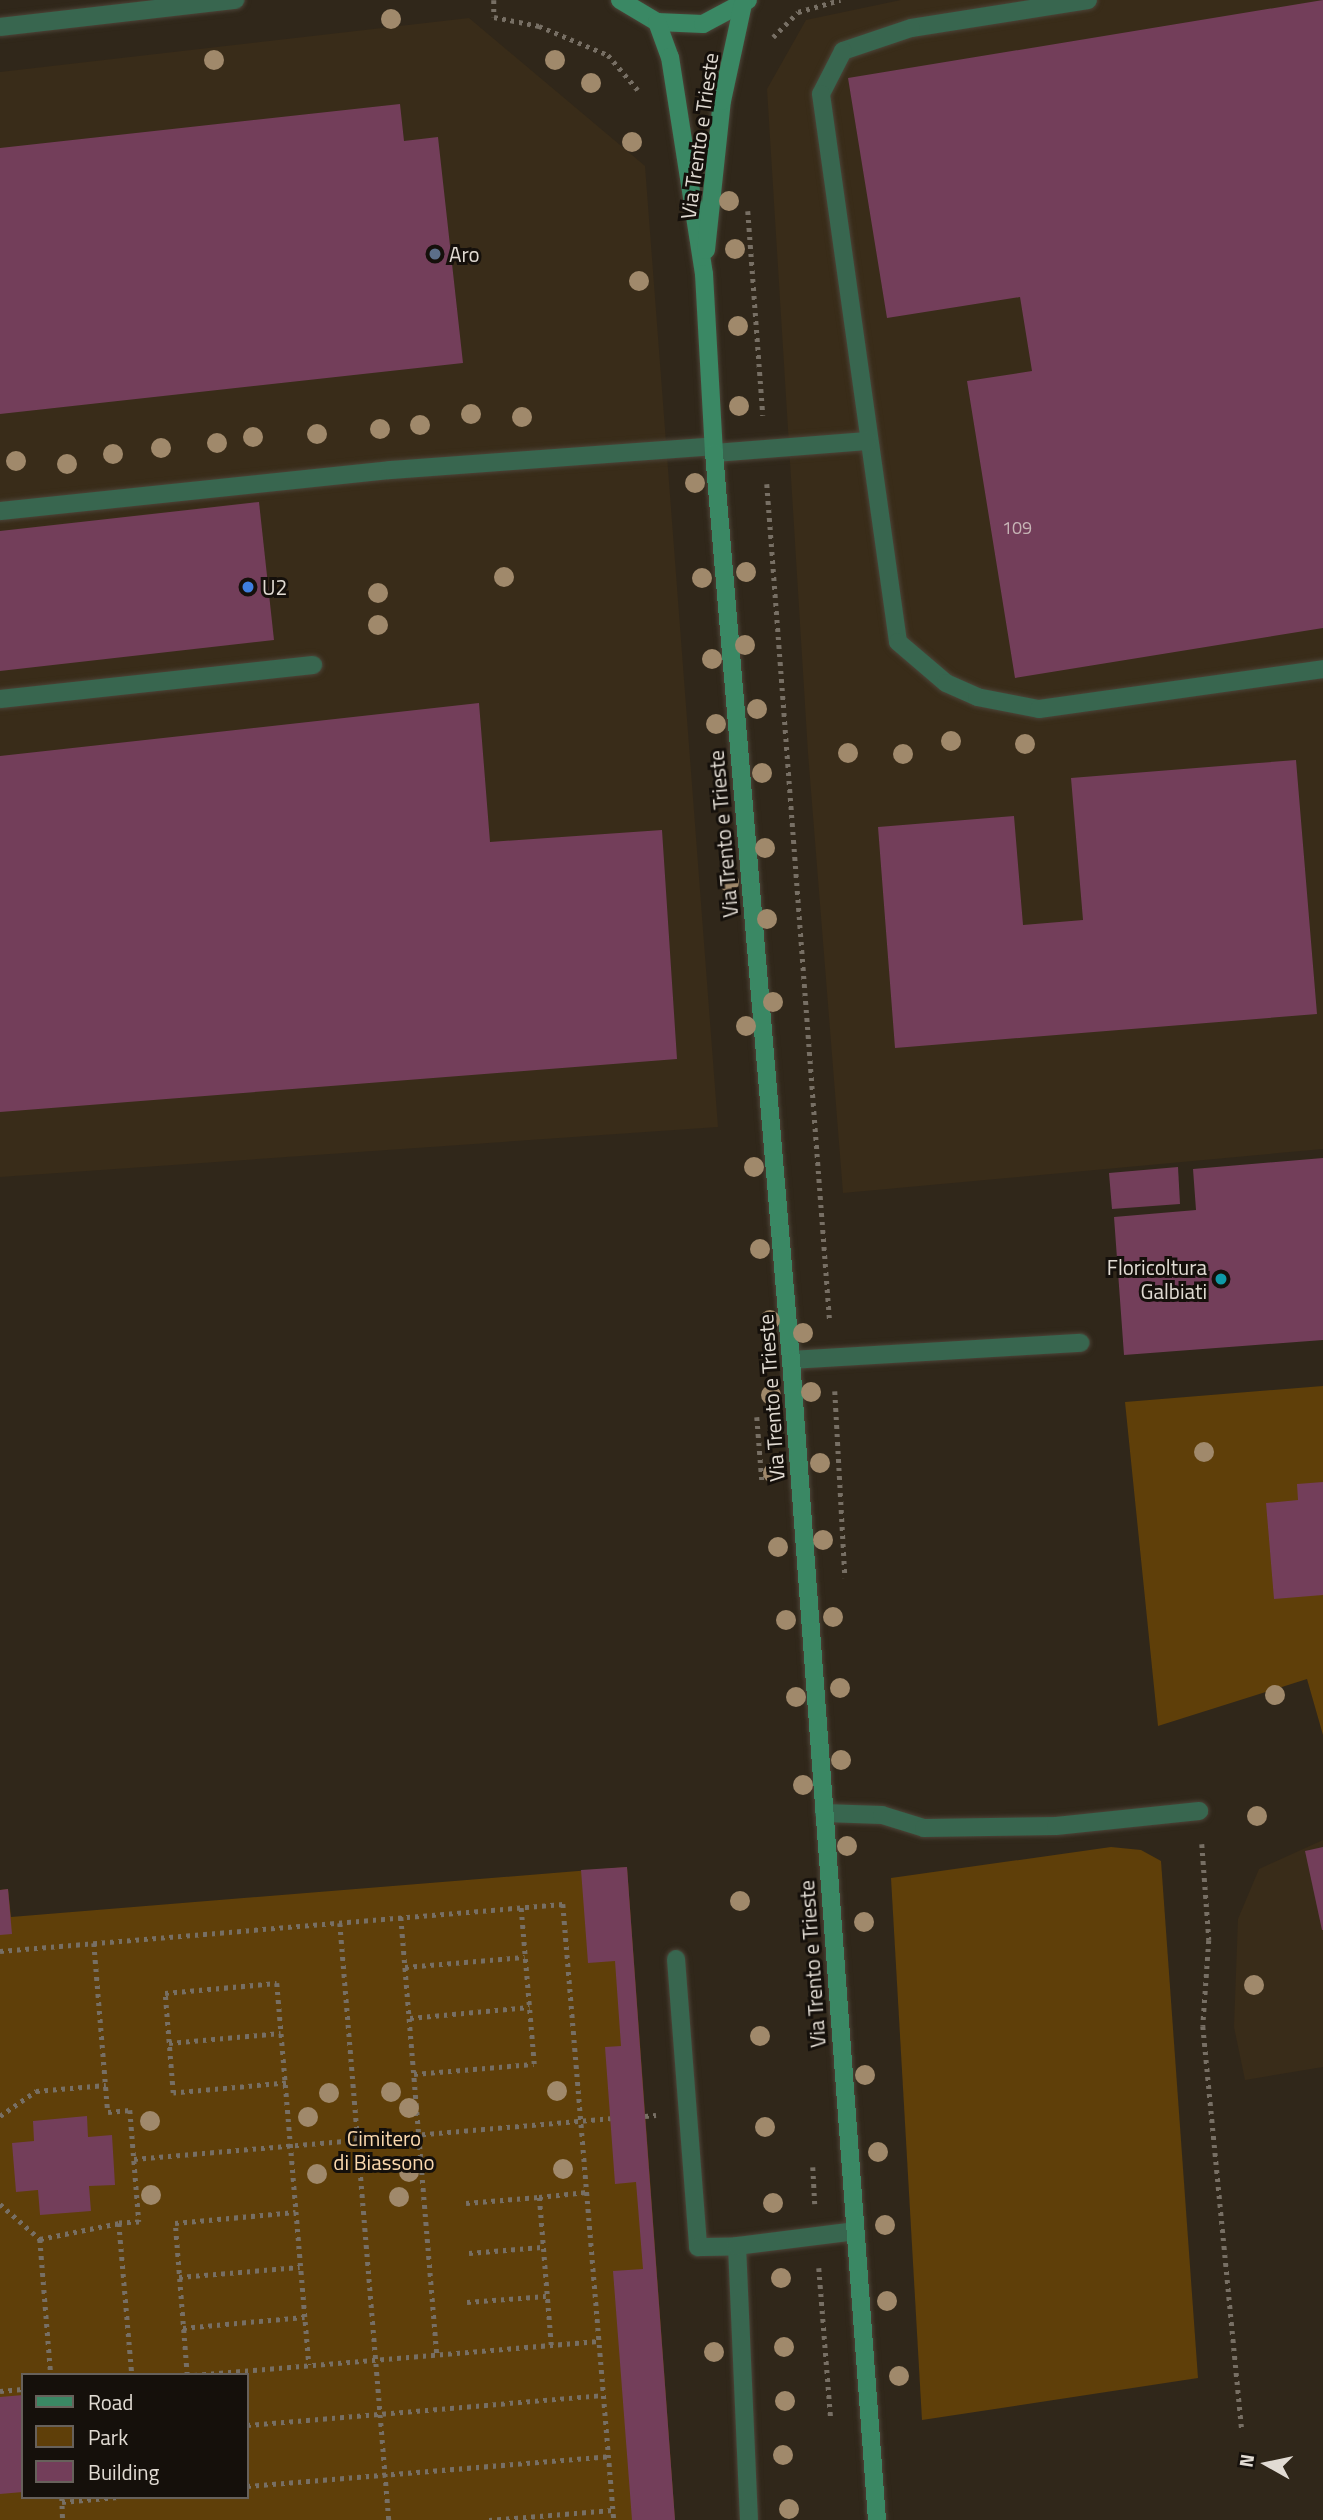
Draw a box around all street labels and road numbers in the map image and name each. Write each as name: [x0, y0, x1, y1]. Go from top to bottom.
street label: Via Trento e Trieste: [675, 51, 723, 221]
street label: Via Trento e Trieste: [703, 749, 743, 919]
street label: Via Trento e Trieste: [753, 1313, 789, 1483]
street label: Via Trento e Trieste: [794, 1879, 830, 2049]

